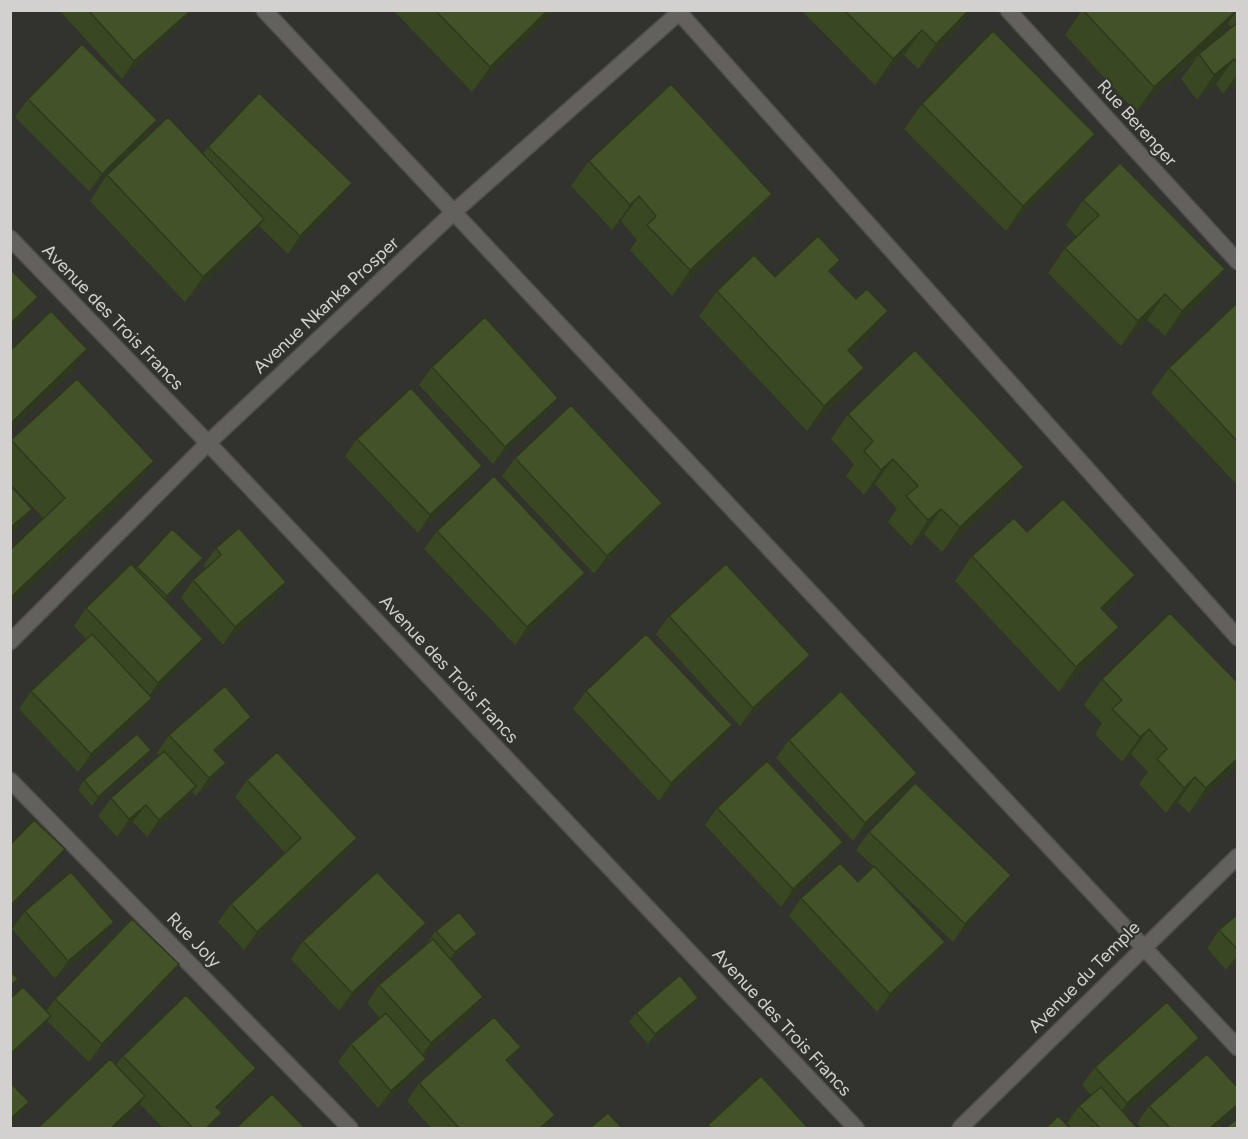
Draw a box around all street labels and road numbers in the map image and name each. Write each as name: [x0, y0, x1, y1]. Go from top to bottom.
street label: Rue Berenger: [1092, 75, 1182, 171]
street label: Avenue Nkanka Prosper: [249, 232, 403, 378]
street label: Avenue des Trois Francs: [38, 240, 188, 394]
street label: Avenue des Trois Francs: [375, 590, 523, 748]
street label: Rue Joly: [162, 908, 226, 973]
street label: Avenue du Temple: [1024, 917, 1144, 1037]
street label: Avenue des Trois Francs: [708, 943, 856, 1101]

